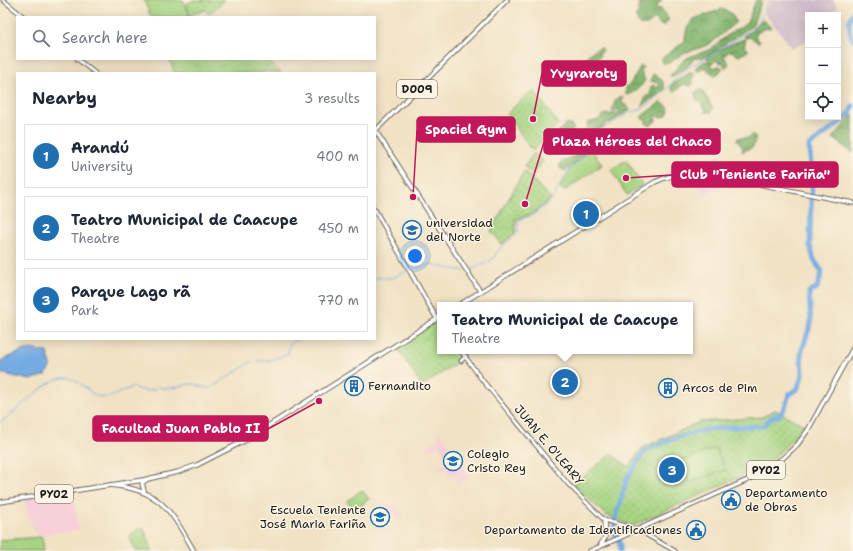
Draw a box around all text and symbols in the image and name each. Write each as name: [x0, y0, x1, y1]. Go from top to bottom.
map controls: [805, 12, 841, 120]
button: +: [805, 12, 841, 48]
search box: [16, 16, 376, 60]
icon: search: [30, 27, 52, 49]
text: Search here: [62, 28, 148, 48]
button: −: [805, 48, 841, 84]
callout: Yvyraroty: [542, 61, 626, 86]
text: Yvyraroty: [550, 65, 618, 82]
road number: D009: [397, 80, 437, 98]
button: locate: [805, 84, 841, 120]
text: Nearby: [32, 87, 97, 109]
text: 3 results: [304, 90, 360, 107]
callout: Spaciel Gym: [417, 117, 515, 142]
text: Spaciel Gym: [425, 121, 507, 138]
callout: Plaza Héroes del Chaco: [544, 129, 720, 154]
text: Plaza Héroes del Chaco: [552, 133, 712, 150]
text: Arandú: [71, 138, 129, 158]
text: 1: [43, 148, 49, 165]
text: 400 m: [316, 148, 359, 165]
text: University: [71, 158, 133, 175]
callout: Club "Teniente Fariña": [672, 162, 838, 187]
text: Club "Teniente Fariña": [680, 166, 831, 183]
pin: 1: [573, 199, 599, 229]
text: Teatro Municipal de Caacupe: [71, 210, 298, 230]
place label: universidad del Norte: [426, 215, 493, 245]
school or university icon: universidad del Norte: [401, 219, 423, 241]
text: 2: [41, 220, 51, 237]
text: 450 m: [318, 220, 359, 237]
text: Theatre: [71, 230, 120, 247]
your location: [405, 246, 425, 266]
text: Parque Lago rã: [71, 282, 191, 302]
text: 3: [41, 292, 51, 309]
text: 770 m: [317, 292, 359, 309]
text: Park: [71, 302, 99, 319]
popup: [437, 302, 693, 354]
text: Teatro Municipal de Caacupe: [452, 310, 678, 330]
text: Theatre: [452, 330, 500, 347]
pin: 2: [552, 367, 578, 397]
building icon: Fernandito: [343, 375, 365, 397]
building icon: Arcos de Pim: [657, 377, 679, 399]
place label: Fernandito: [368, 378, 431, 394]
place label: Arcos de Pim: [682, 380, 757, 396]
street label: JUAN E. O'LEARY: [511, 401, 588, 489]
callout: Facultad Juan Pablo II: [93, 416, 268, 441]
text: Facultad Juan Pablo II: [102, 420, 260, 437]
place label: Colegio Cristo Rey: [467, 446, 526, 476]
school or university icon: Colegio Cristo Rey: [442, 450, 464, 472]
pin: 3: [659, 455, 685, 485]
road number: PY02: [747, 461, 785, 479]
road number: PY02: [35, 485, 73, 503]
place label: Departamento de Obras: [745, 485, 828, 515]
public building icon: Departamento de Obras: [720, 489, 742, 511]
place label: Escuela Teniente José Maria Fariña: [260, 502, 367, 532]
school or university icon: Escuela Teniente José Maria Fariña: [369, 506, 391, 528]
public building icon: Departamento de Identificaciones: [685, 519, 707, 541]
place label: Departamento de Identificaciones: [484, 522, 682, 538]

